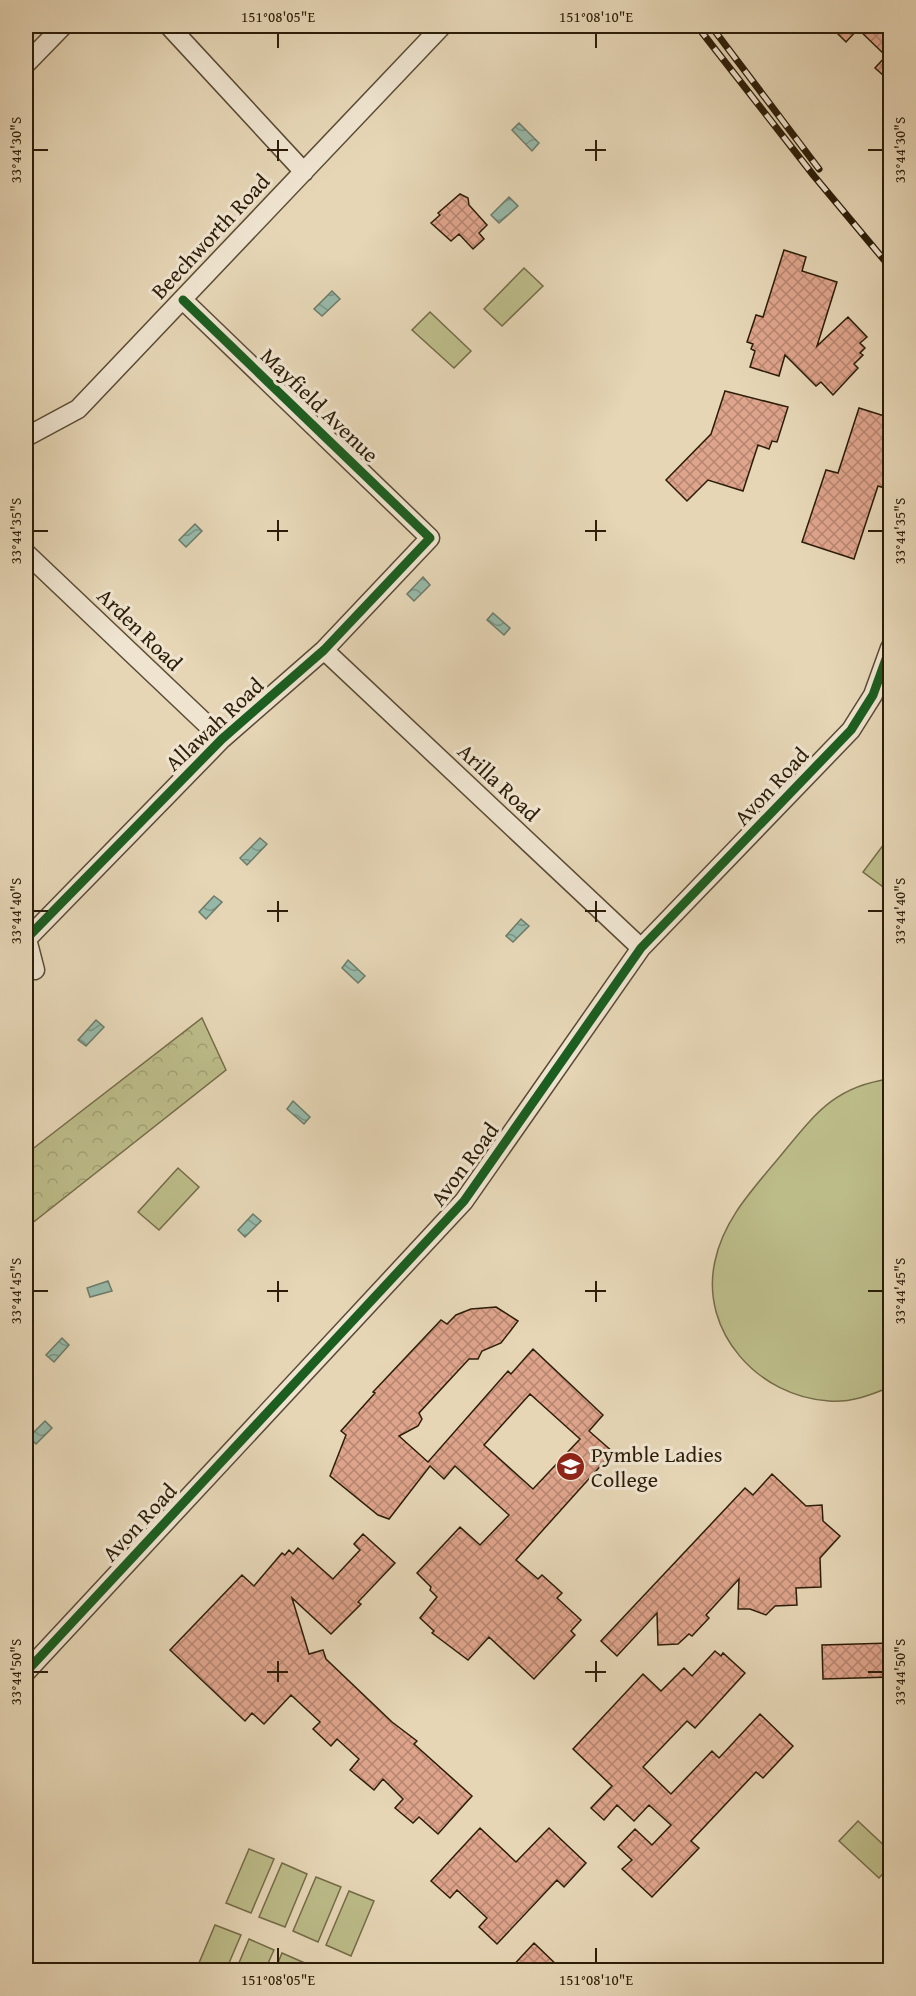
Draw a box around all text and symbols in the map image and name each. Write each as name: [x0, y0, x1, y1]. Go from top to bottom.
text: 151°08'05"E: [241, 6, 315, 27]
text: 151°08'10"E: [559, 6, 633, 27]
text: 33°44'30"S: [5, 117, 26, 183]
text: 33°44'30"S: [889, 117, 910, 183]
street label: Beechworth Road: [143, 166, 277, 306]
street label: Mayfield Avenue: [254, 340, 386, 470]
text: 33°44'35"S: [5, 498, 26, 564]
text: 33°44'35"S: [889, 498, 910, 564]
street label: Arden Road: [90, 580, 190, 678]
street label: Allawah Road: [157, 670, 271, 778]
street label: Arilla Road: [451, 735, 547, 829]
street label: Avon Road: [726, 739, 816, 832]
text: 33°44'40"S: [5, 878, 26, 944]
text: 33°44'40"S: [889, 878, 910, 944]
street label: Avon Road: [422, 1115, 506, 1212]
text: 33°44'45"S: [5, 1258, 26, 1324]
text: 33°44'45"S: [889, 1258, 910, 1324]
place label: Pymble Ladies College: [591, 1438, 723, 1495]
school or university icon: Pymble Ladies College: [554, 1451, 586, 1483]
street label: Avon Road: [94, 1475, 184, 1568]
text: 33°44'50"S: [5, 1639, 26, 1705]
text: 33°44'50"S: [889, 1639, 910, 1705]
text: 151°08'05"E: [241, 1969, 315, 1990]
text: 151°08'10"E: [559, 1969, 633, 1990]

